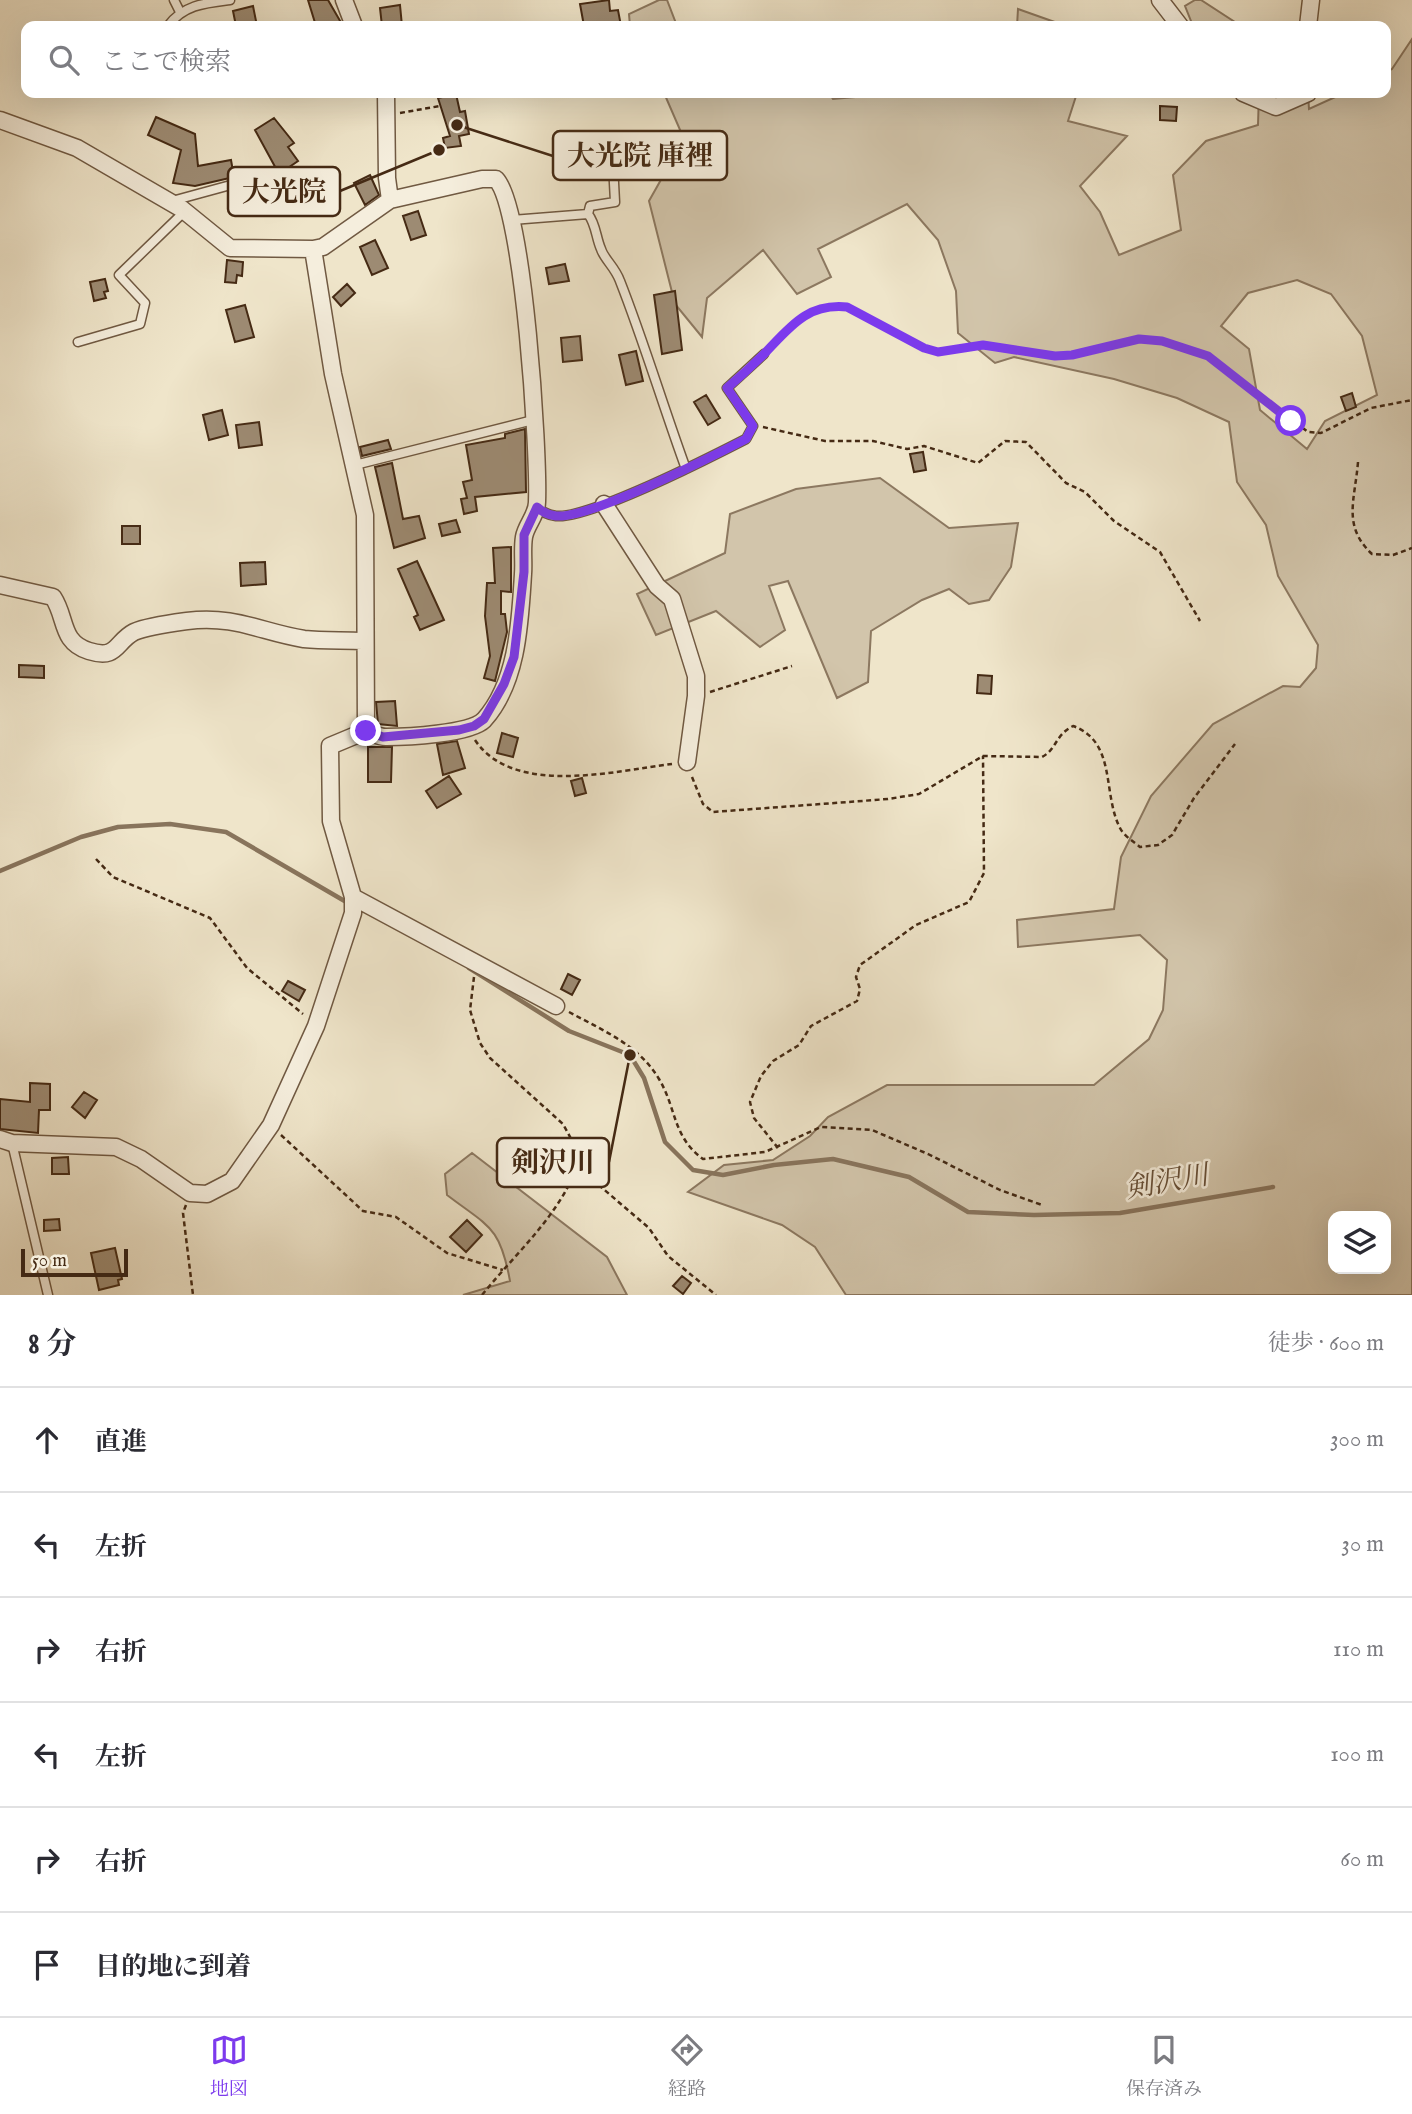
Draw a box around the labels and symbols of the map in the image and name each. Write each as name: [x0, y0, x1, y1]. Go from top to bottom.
callout: 大光院 庫裡: [553, 131, 727, 180]
text: 大光院 庫裡: [567, 140, 713, 175]
callout: 大光院: [228, 167, 340, 216]
text: 大光院: [242, 176, 326, 211]
route start: [1275, 405, 1306, 436]
route end: [350, 715, 381, 746]
callout: 剣沢川: [497, 1138, 609, 1187]
text: 剣沢川: [511, 1147, 595, 1182]
water label: 剣沢川: [1123, 1158, 1214, 1208]
scale bar: [21, 1246, 128, 1278]

